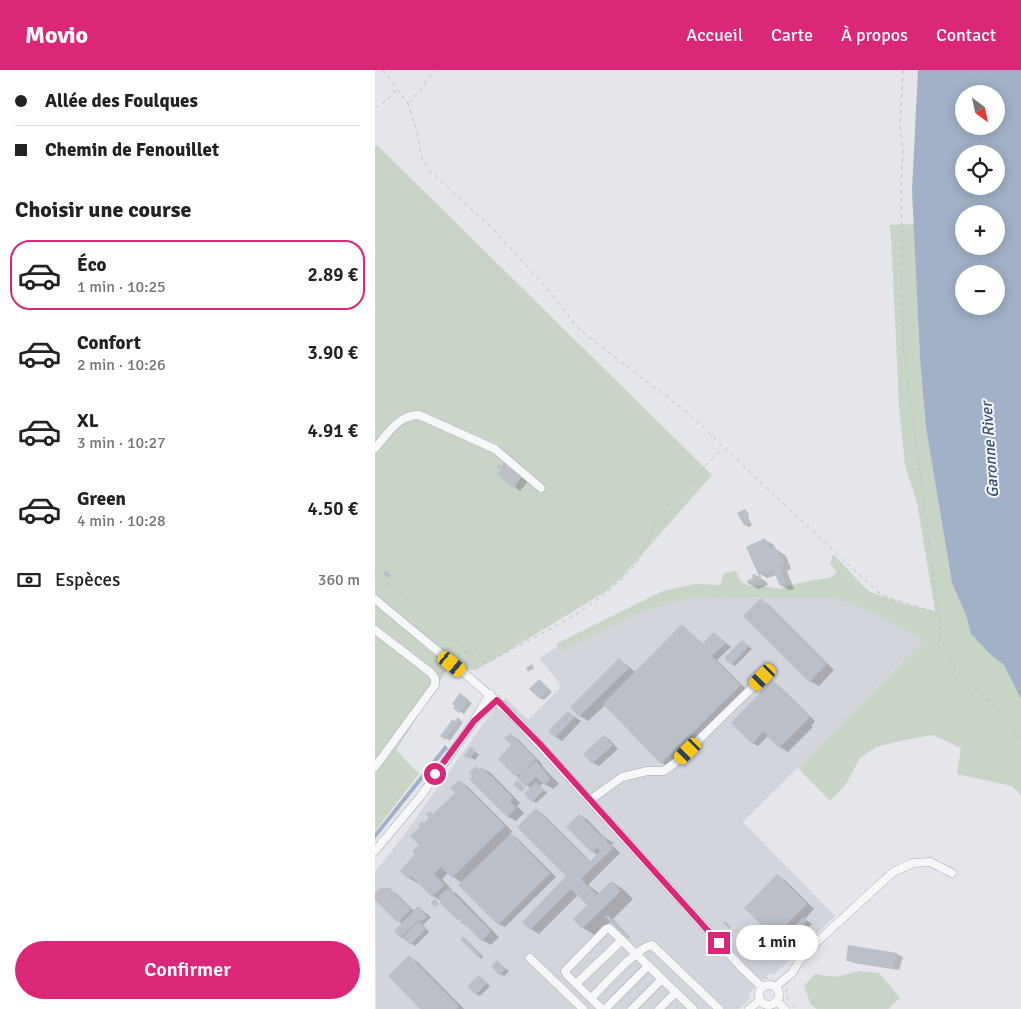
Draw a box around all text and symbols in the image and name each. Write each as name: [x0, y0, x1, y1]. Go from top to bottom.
text: Movio: [25, 20, 88, 50]
text: Accueil: [686, 24, 743, 46]
text: Carte: [771, 24, 813, 46]
text: À propos: [841, 24, 908, 46]
text: Contact: [936, 24, 996, 46]
north arrow: [955, 85, 1005, 135]
map controls: [955, 85, 1005, 315]
text: Allée des Foulques: [45, 89, 198, 113]
text: Chemin de Fenouillet: [45, 138, 219, 162]
button: locate: [955, 145, 1005, 195]
text: Choisir une course: [15, 196, 191, 223]
button: +: [955, 205, 1005, 255]
icon: car: [17, 253, 62, 298]
text: Éco: [77, 253, 107, 277]
text: 2.89 €: [308, 263, 358, 287]
button: −: [955, 265, 1005, 315]
text: 1 min · 10:25: [77, 277, 166, 297]
icon: car: [17, 331, 62, 376]
text: Confort: [77, 331, 141, 355]
text: 3.90 €: [308, 341, 358, 365]
text: 2 min · 10:26: [77, 355, 166, 375]
water label: Garonne River: [977, 399, 1003, 499]
icon: car: [17, 409, 62, 454]
text: XL: [77, 409, 99, 433]
text: 4.91 €: [308, 419, 358, 443]
text: 3 min · 10:27: [77, 433, 166, 453]
icon: car: [17, 487, 62, 532]
text: Green: [77, 487, 126, 511]
text: 4.50 €: [308, 497, 358, 521]
text: 4 min · 10:28: [77, 511, 166, 531]
icon: cash: [15, 566, 43, 594]
text: Espèces: [55, 568, 120, 592]
text: 360 m: [318, 570, 360, 590]
car: [435, 649, 468, 679]
car: [747, 661, 778, 693]
car: [672, 735, 704, 767]
route start: [424, 763, 446, 785]
callout: 1 min: [737, 926, 819, 960]
route end: [708, 932, 730, 954]
text: 1 min: [758, 932, 796, 952]
button: Confirmer: [15, 941, 360, 999]

